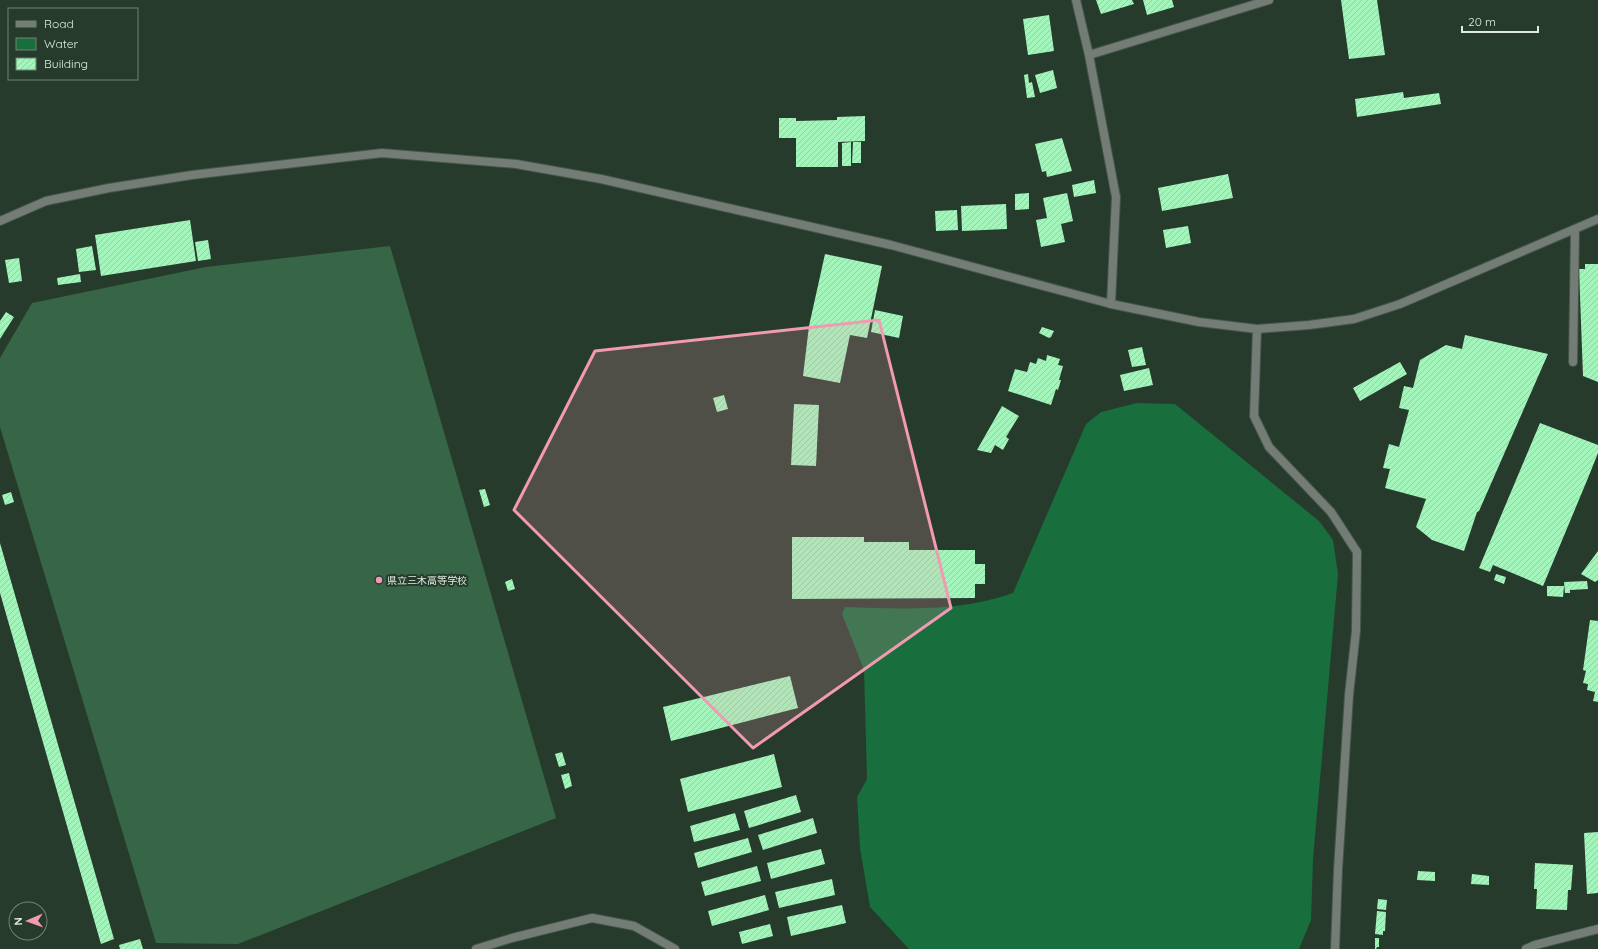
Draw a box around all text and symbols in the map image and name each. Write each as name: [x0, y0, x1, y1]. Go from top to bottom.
legend: [8, 8, 138, 80]
scale bar: [1462, 8, 1538, 34]
text: 20 m: [1468, 14, 1496, 29]
text: Road: [44, 16, 74, 31]
text: Water: [44, 36, 79, 51]
text: Building: [44, 56, 88, 71]
place label: 県立三木高等学校: [387, 574, 467, 587]
marker: 県立三木高等学校: [374, 575, 384, 585]
north arrow: [8, 901, 48, 941]
text: N: [11, 917, 25, 926]

